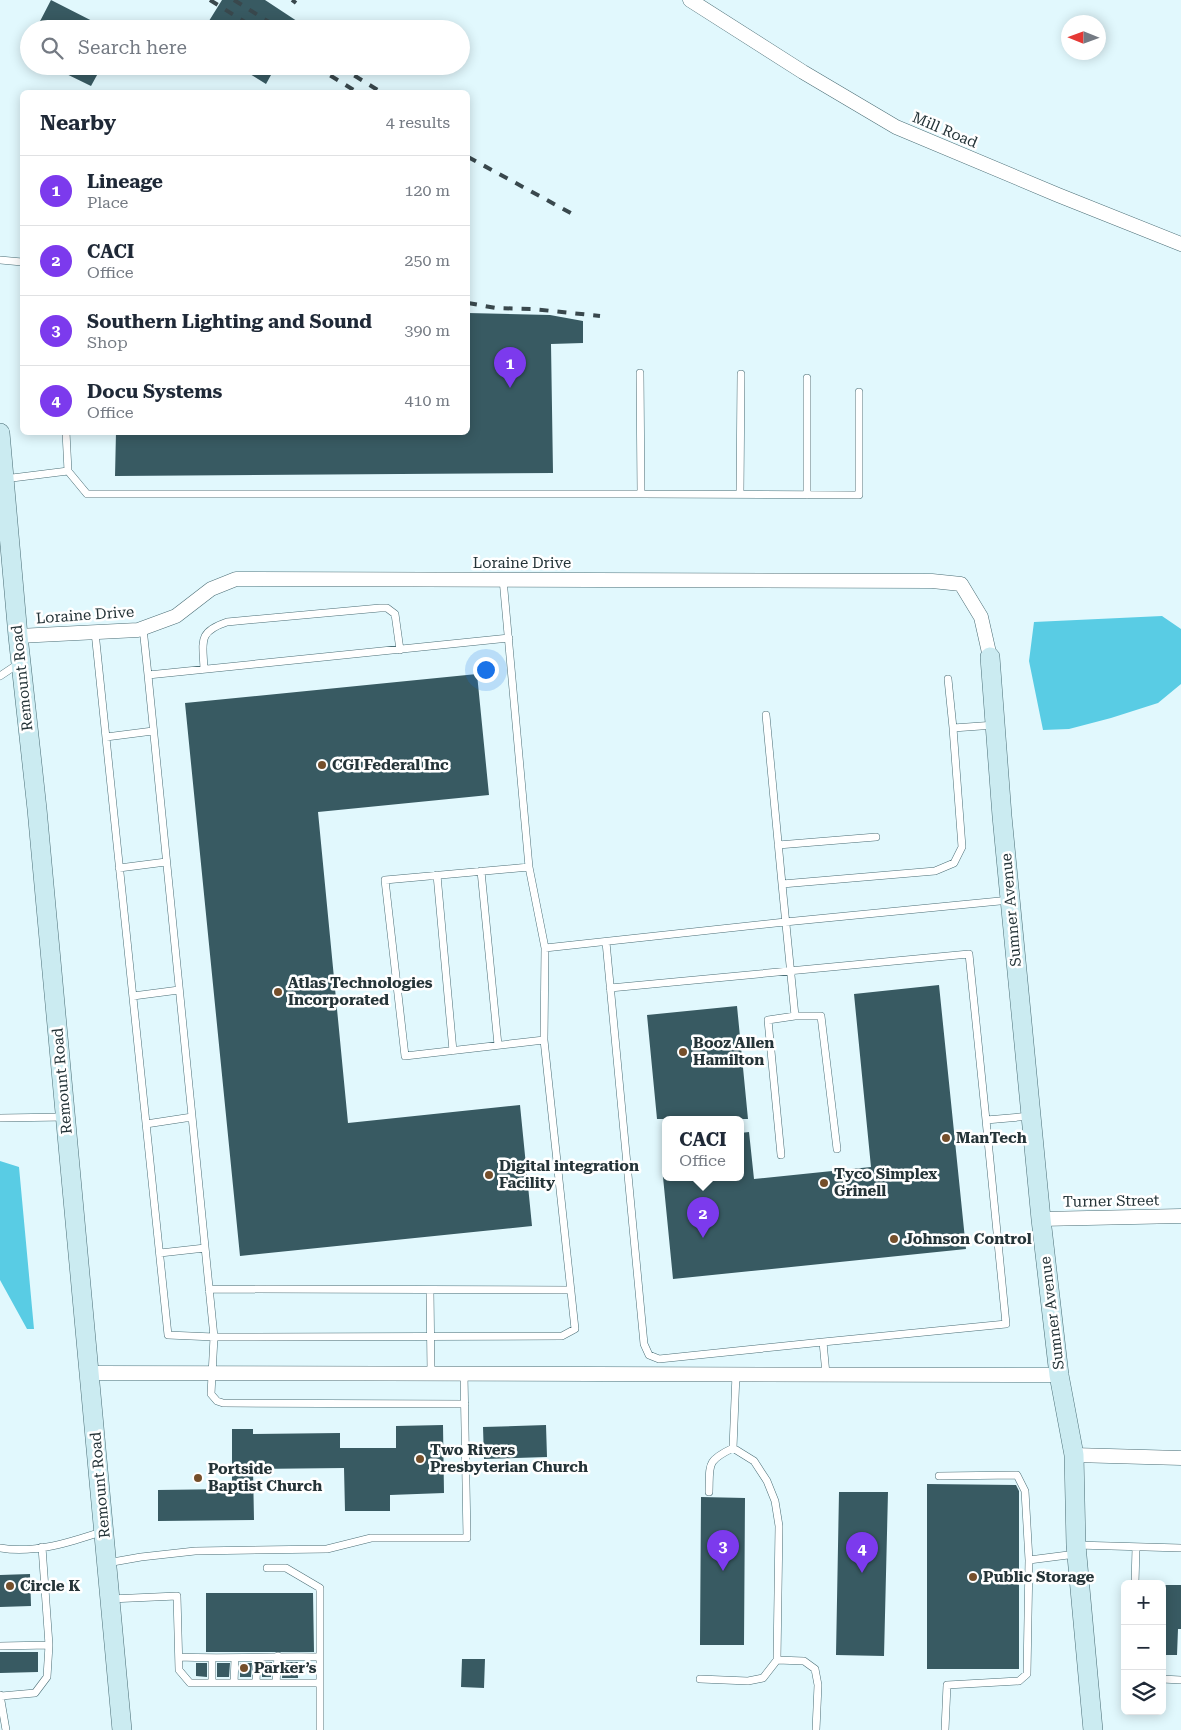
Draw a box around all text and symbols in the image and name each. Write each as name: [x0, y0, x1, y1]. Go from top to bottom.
north arrow: [1061, 15, 1106, 60]
search box: [20, 20, 470, 75]
icon: search: [38, 34, 66, 62]
text: Search here: [78, 36, 187, 59]
street label: Mill Road: [910, 108, 981, 152]
text: Nearby: [40, 111, 116, 135]
text: 4 results: [386, 113, 450, 132]
text: Lineage: [87, 170, 163, 193]
text: 1: [52, 181, 60, 200]
text: 120 m: [404, 181, 450, 200]
text: Place: [87, 193, 128, 212]
text: CACI: [87, 240, 134, 263]
text: 2: [52, 251, 60, 270]
text: 250 m: [404, 251, 450, 270]
text: Office: [87, 263, 133, 282]
text: Southern Lighting and Sound: [87, 310, 372, 333]
text: 3: [52, 321, 60, 340]
text: 390 m: [404, 321, 450, 340]
text: Shop: [87, 333, 128, 352]
pin: 1: [494, 347, 526, 388]
text: Docu Systems: [87, 380, 222, 403]
text: 4: [52, 391, 60, 410]
text: 410 m: [404, 391, 450, 410]
text: Office: [87, 403, 133, 422]
street label: Loraine Drive: [473, 554, 571, 572]
street label: Loraine Drive: [35, 603, 135, 627]
street label: Remount Road: [7, 624, 37, 732]
your location: [473, 657, 499, 683]
place label: CGI Federal Inc: [332, 756, 449, 774]
marker: CGI Federal Inc: [316, 759, 328, 771]
street label: Sumner Avenue: [997, 852, 1025, 968]
place label: Atlas Technologies Incorporated: [288, 974, 433, 1009]
marker: Atlas Technologies Incorporated: [272, 986, 284, 998]
street label: Remount Road: [48, 1027, 76, 1135]
place label: Booz Allen Hamilton: [693, 1034, 774, 1069]
marker: Booz Allen Hamilton: [677, 1046, 689, 1058]
popup: [662, 1116, 744, 1181]
text: CACI: [679, 1128, 727, 1151]
place label: ManTech: [956, 1129, 1027, 1147]
marker: ManTech: [940, 1132, 952, 1144]
text: Office: [679, 1151, 726, 1170]
place label: Digital integration Facility: [499, 1157, 639, 1192]
place label: Tyco Simplex Grinell: [834, 1165, 937, 1200]
marker: Digital integration Facility: [483, 1169, 495, 1181]
marker: Tyco Simplex Grinell: [818, 1177, 830, 1189]
street label: Turner Street: [1063, 1191, 1160, 1211]
pin: 2: [687, 1197, 719, 1238]
place label: Johnson Control: [904, 1230, 1032, 1248]
marker: Johnson Control: [888, 1233, 900, 1245]
street label: Sumner Avenue: [1036, 1255, 1068, 1371]
street label: Remount Road: [86, 1431, 114, 1539]
place label: Two Rivers Presbyterian Church: [430, 1441, 588, 1476]
marker: Two Rivers Presbyterian Church: [414, 1453, 426, 1465]
place label: Portside Baptist Church: [208, 1460, 322, 1495]
marker: Portside Baptist Church: [192, 1472, 204, 1484]
pin: 3: [707, 1530, 739, 1571]
pin: 4: [846, 1532, 878, 1573]
place label: Public Storage: [983, 1568, 1094, 1586]
marker: Public Storage: [967, 1571, 979, 1583]
place label: Circle K: [20, 1577, 80, 1595]
marker: Circle K: [4, 1580, 16, 1592]
map controls: [1121, 1580, 1166, 1715]
button: +: [1121, 1580, 1166, 1625]
button: −: [1121, 1625, 1166, 1670]
place label: Parker’s: [254, 1659, 317, 1677]
marker: Parker’s: [238, 1662, 250, 1674]
button: layers: [1121, 1670, 1166, 1715]

